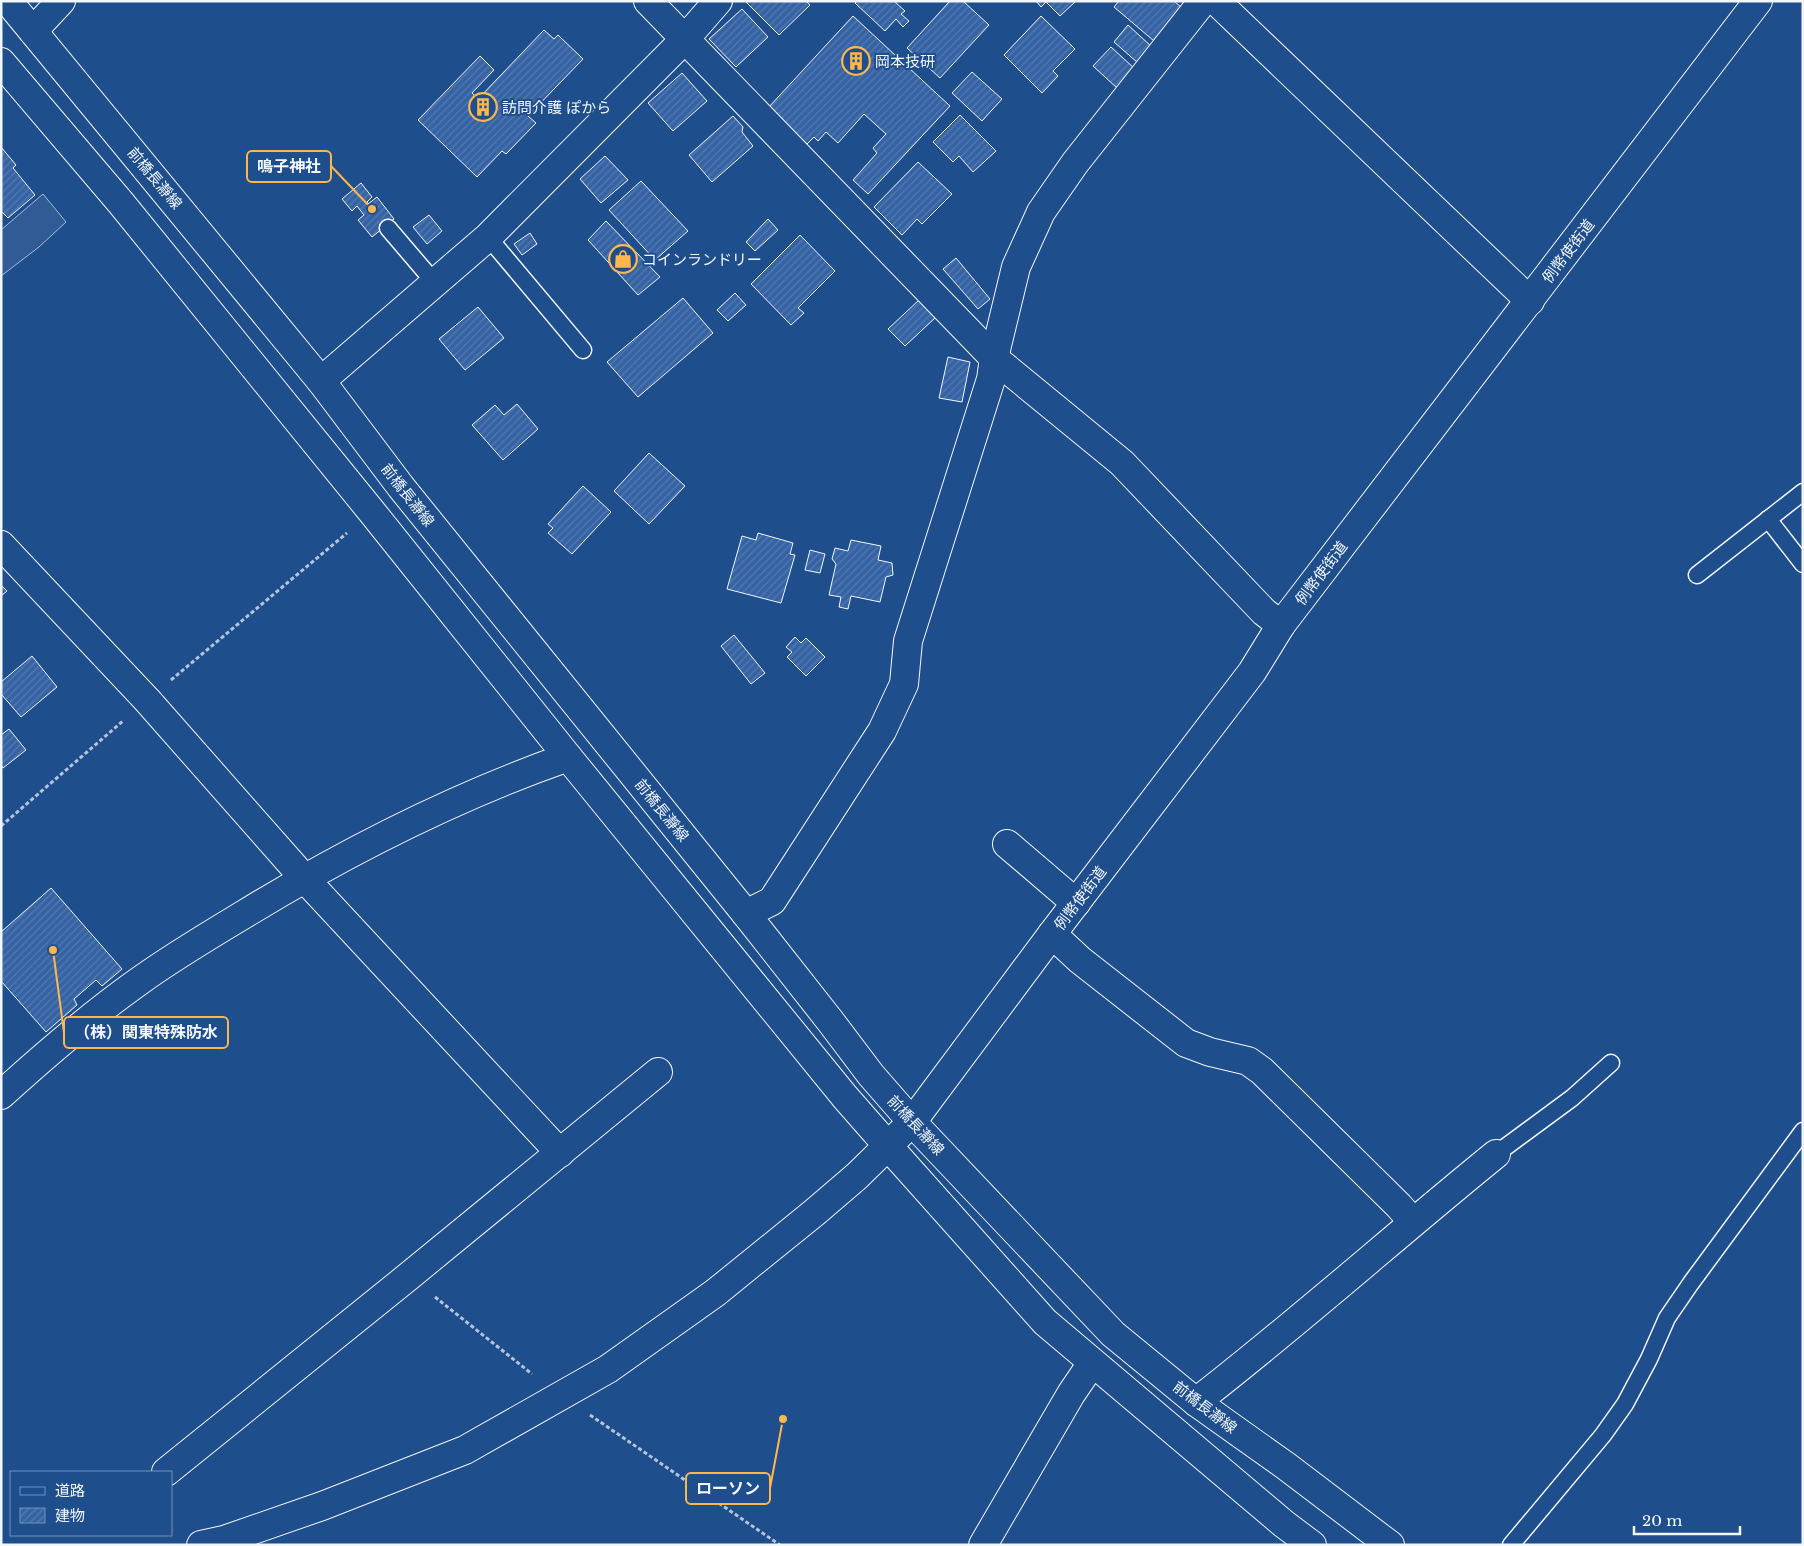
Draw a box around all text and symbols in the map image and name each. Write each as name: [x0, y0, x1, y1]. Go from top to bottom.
building icon: 岡本技研: [841, 46, 871, 76]
place label: 岡本技研: [875, 52, 935, 71]
building icon: 訪問介護 ぽから: [468, 92, 498, 122]
place label: 訪問介護 ぽから: [502, 98, 611, 117]
street label: 前橋長瀞線: [124, 143, 186, 213]
callout: 鳴子神社: [247, 151, 331, 182]
text: 鳴子神社: [257, 156, 321, 176]
street label: 例幣使街道: [1538, 215, 1598, 287]
shop icon: コインランドリー: [608, 244, 638, 274]
place label: コインランドリー: [642, 250, 762, 269]
street label: 前橋長瀞線: [377, 460, 439, 530]
street label: 例幣使街道: [1291, 537, 1351, 609]
street label: 前橋長瀞線: [631, 775, 693, 845]
street label: 例幣使街道: [1050, 862, 1110, 934]
callout: （株）関東特殊防水: [64, 1017, 228, 1048]
text: （株）関東特殊防水: [74, 1022, 218, 1042]
street label: 前橋長瀞線: [883, 1091, 949, 1159]
street label: 前橋長瀞線: [1169, 1377, 1241, 1437]
legend: [10, 1471, 172, 1536]
callout: ローソン: [686, 1473, 770, 1504]
text: ローソン: [696, 1478, 760, 1498]
text: 道路: [55, 1481, 85, 1500]
scale bar: [1634, 1504, 1740, 1536]
text: 建物: [55, 1506, 85, 1525]
text: 20 m: [1642, 1511, 1682, 1530]

